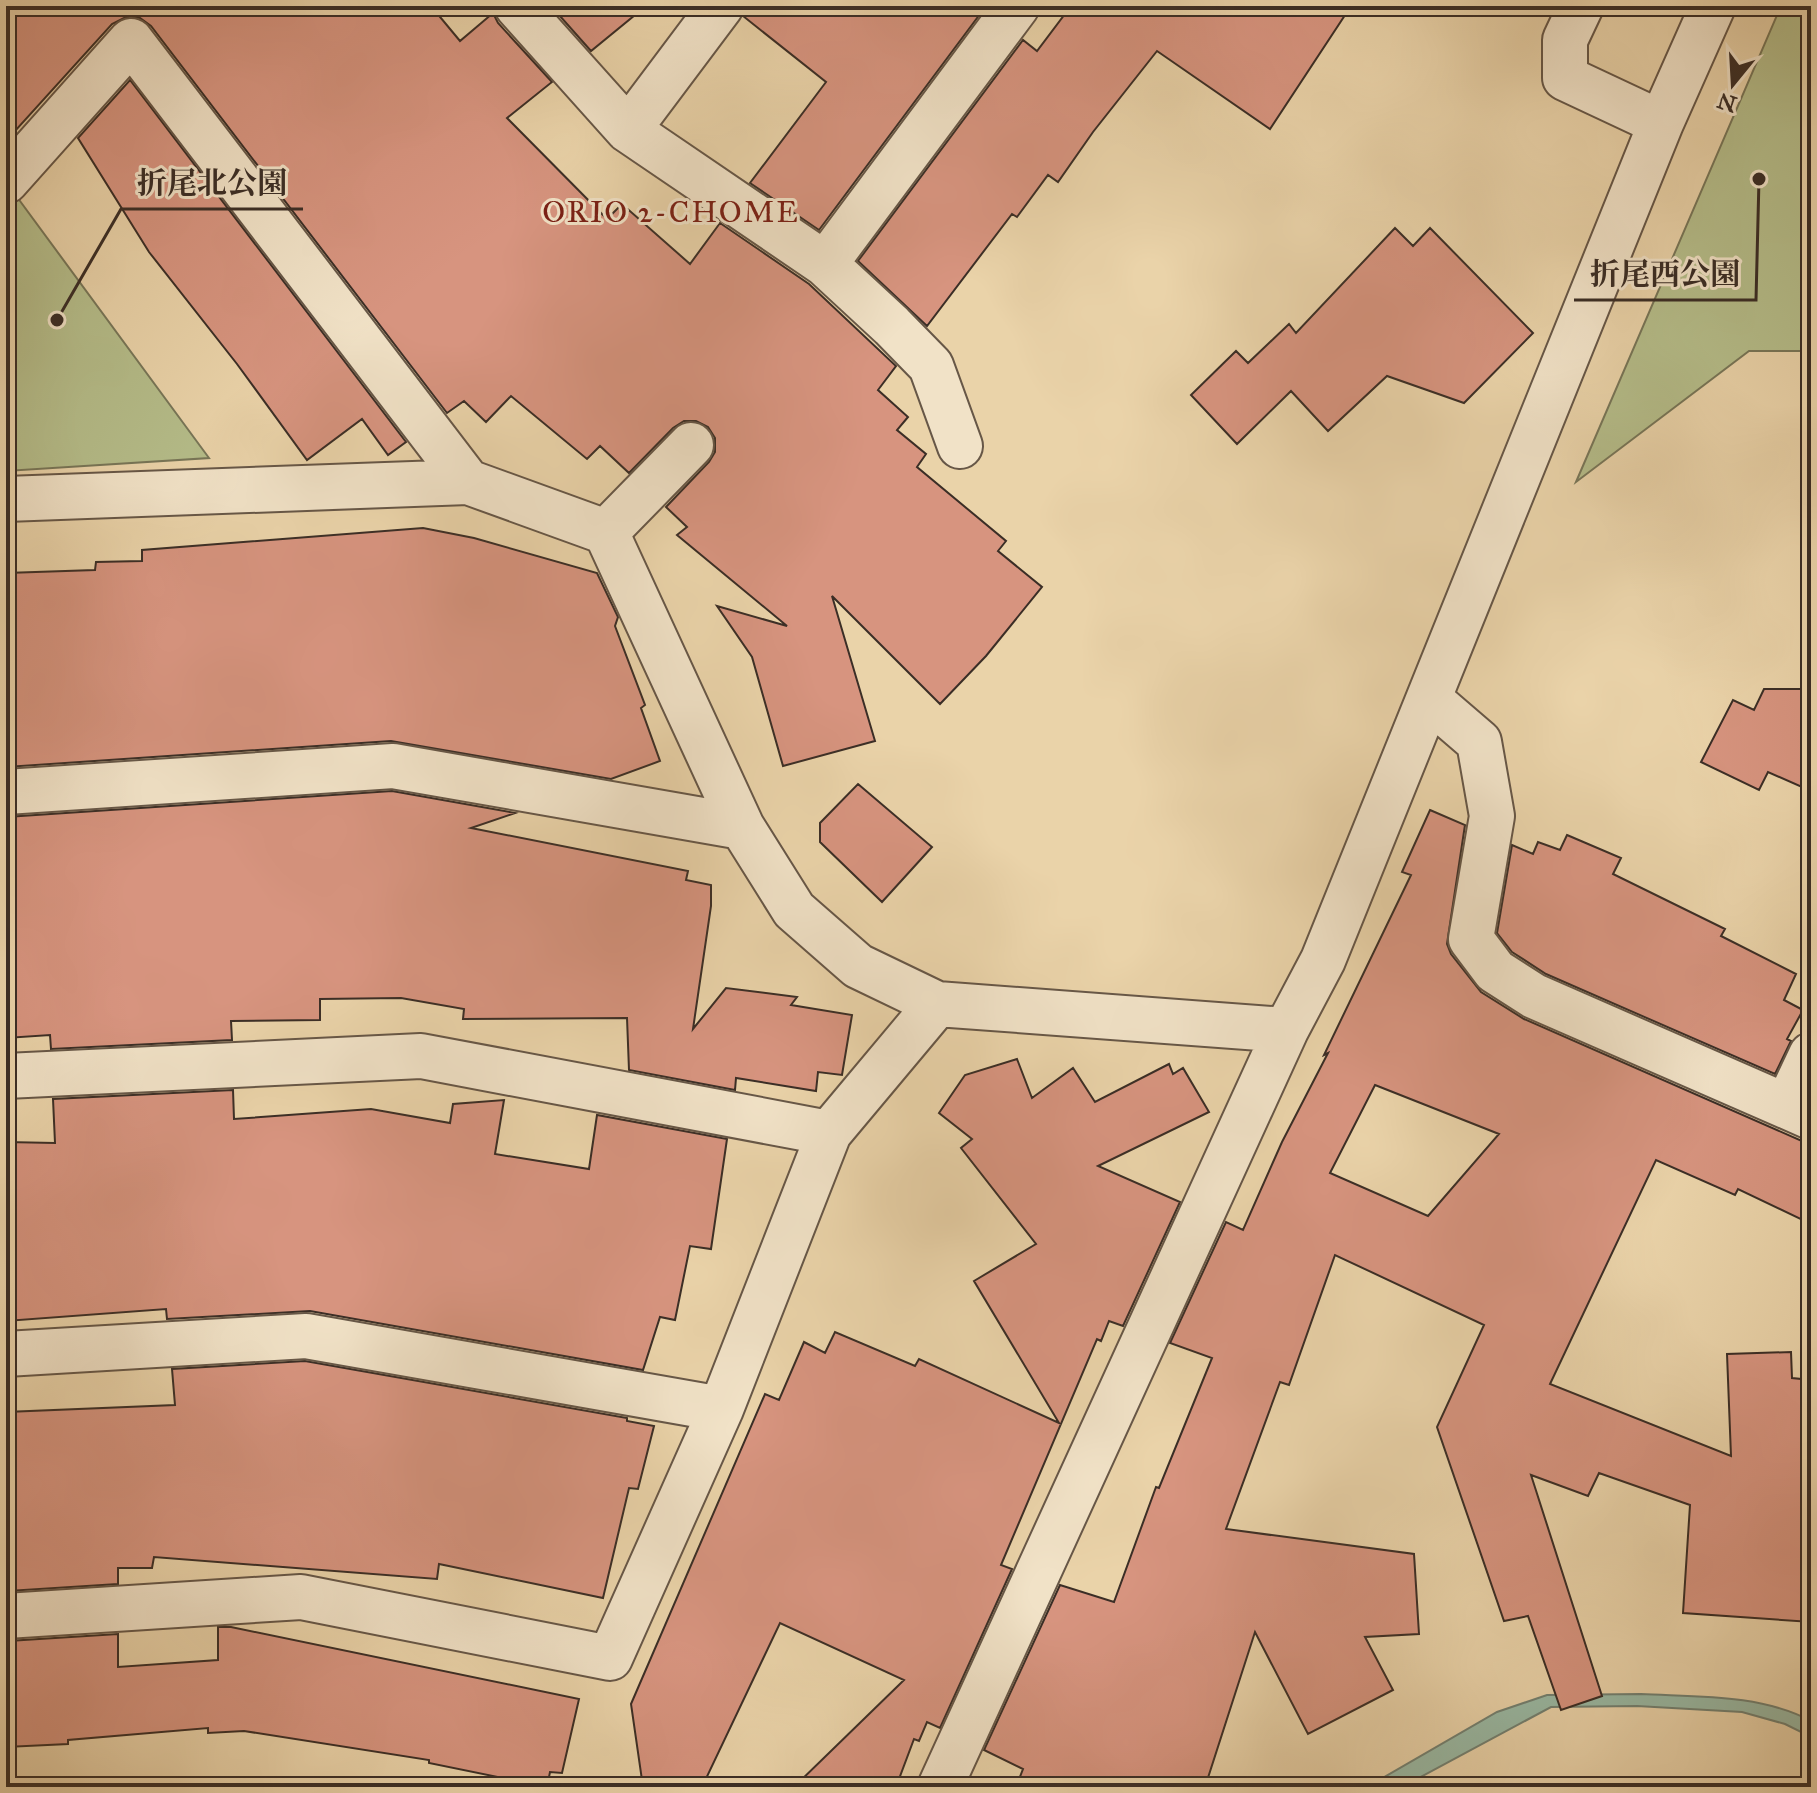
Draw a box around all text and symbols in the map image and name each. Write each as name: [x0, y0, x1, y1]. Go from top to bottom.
north arrow: [1693, 44, 1773, 124]
text: N: [1714, 87, 1740, 118]
callout: 折尾北公園: [121, 155, 303, 209]
text: 折尾北公園: [137, 165, 287, 201]
district label: ORIO 2-CHOME: [542, 194, 800, 230]
callout: 折尾西公園: [1574, 246, 1756, 300]
text: 折尾西公園: [1590, 256, 1740, 292]

